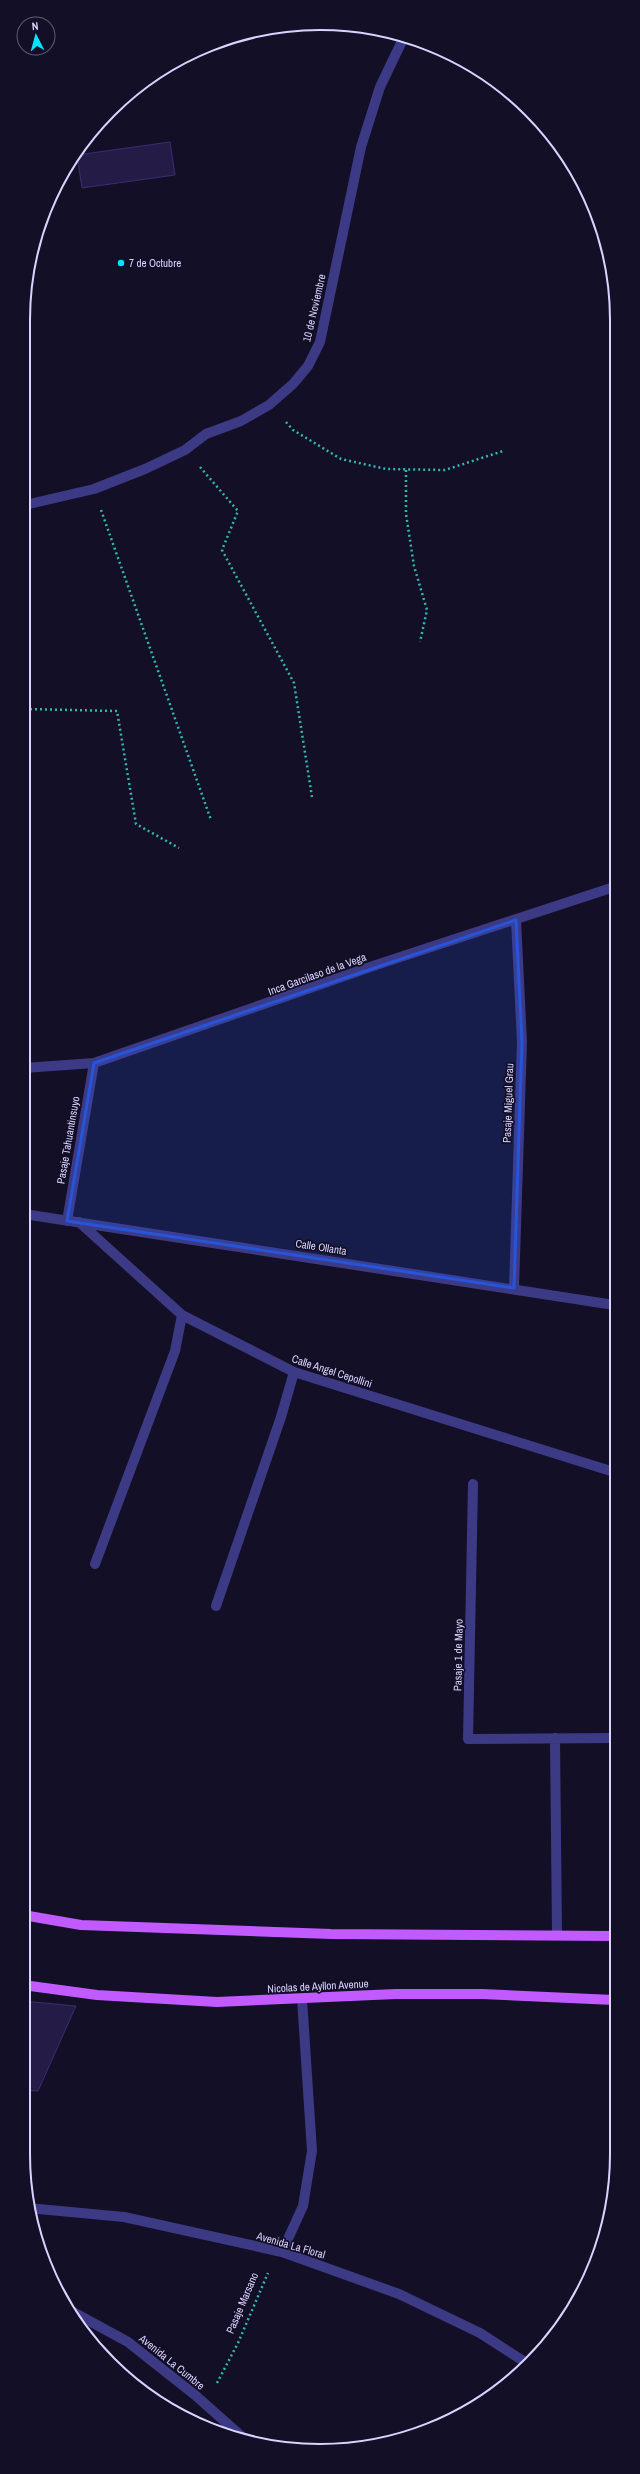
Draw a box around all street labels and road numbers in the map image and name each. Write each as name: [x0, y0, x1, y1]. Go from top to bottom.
street label: 10 de Noviembre: [299, 273, 329, 343]
street label: Inca Garcilaso de la Vega: [266, 950, 368, 998]
street label: Pasaje Miguel Grau: [500, 1063, 516, 1143]
street label: Pasaje Tahuantinsuyo: [53, 1095, 83, 1185]
street label: Calle Ollanta: [294, 1236, 348, 1258]
street label: Calle Angel Cepollini: [290, 1351, 374, 1391]
street label: Pasaje 1 de Mayo: [450, 1619, 466, 1691]
street label: Nicolas de Ayllon Avenue: [267, 1976, 369, 1996]
street label: Avenida La Floral: [254, 2228, 327, 2261]
street label: Pasaje Marsano: [223, 2270, 261, 2336]
street label: Avenida La Cumbre: [136, 2331, 208, 2393]

